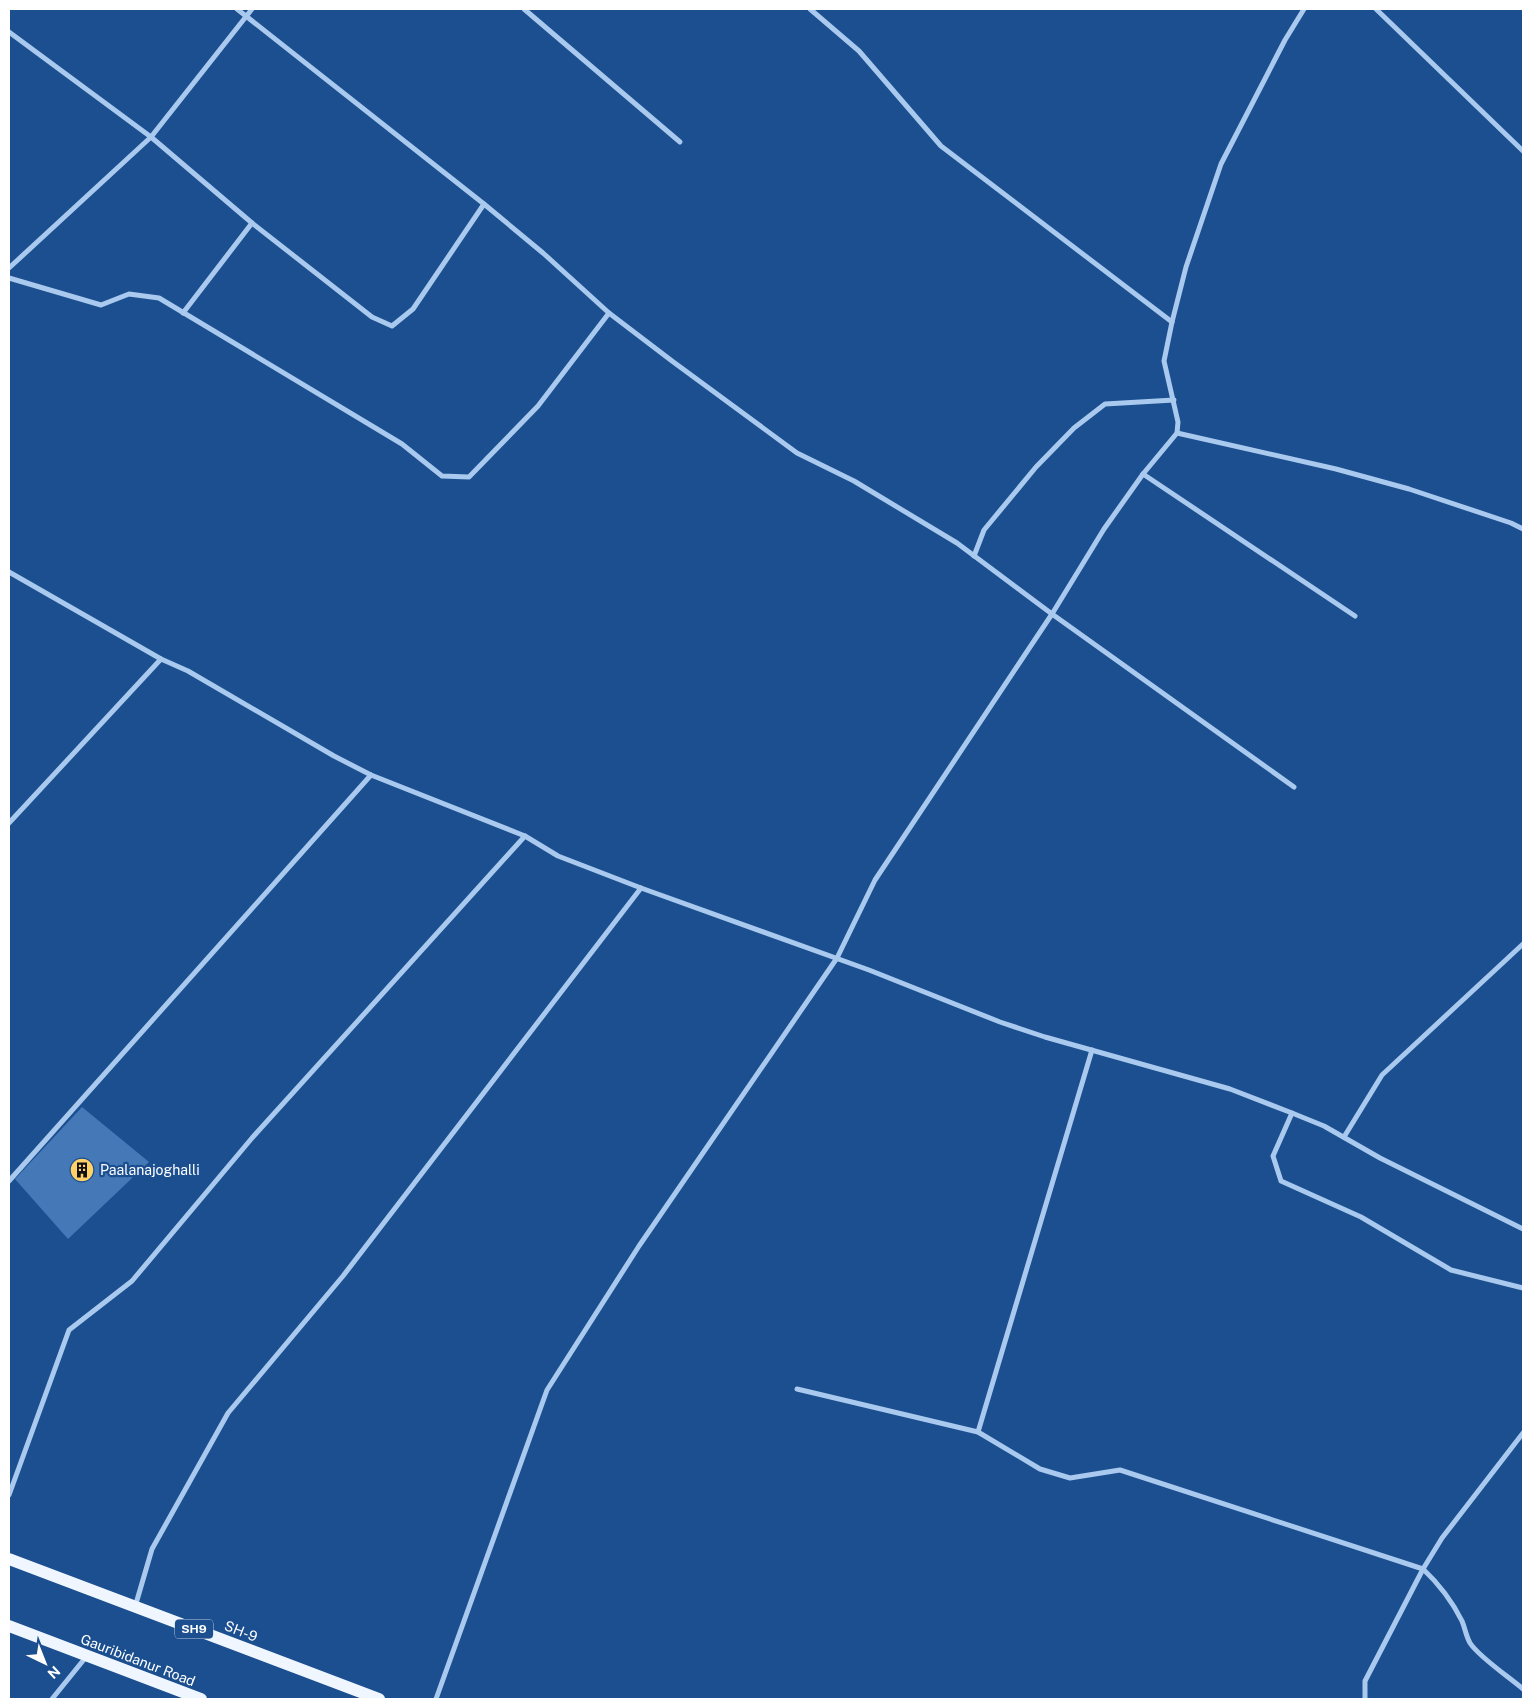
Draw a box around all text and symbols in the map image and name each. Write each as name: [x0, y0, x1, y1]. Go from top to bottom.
building icon: Paalanajoghalli: [69, 1157, 95, 1183]
place label: Paalanajoghalli: [100, 1162, 200, 1178]
street label: SH-9: [222, 1617, 260, 1645]
road number: SH9: [175, 1620, 213, 1638]
street label: Gauribidanur Road: [78, 1631, 198, 1689]
north arrow: [20, 1638, 70, 1688]
text: N: [44, 1663, 63, 1682]

